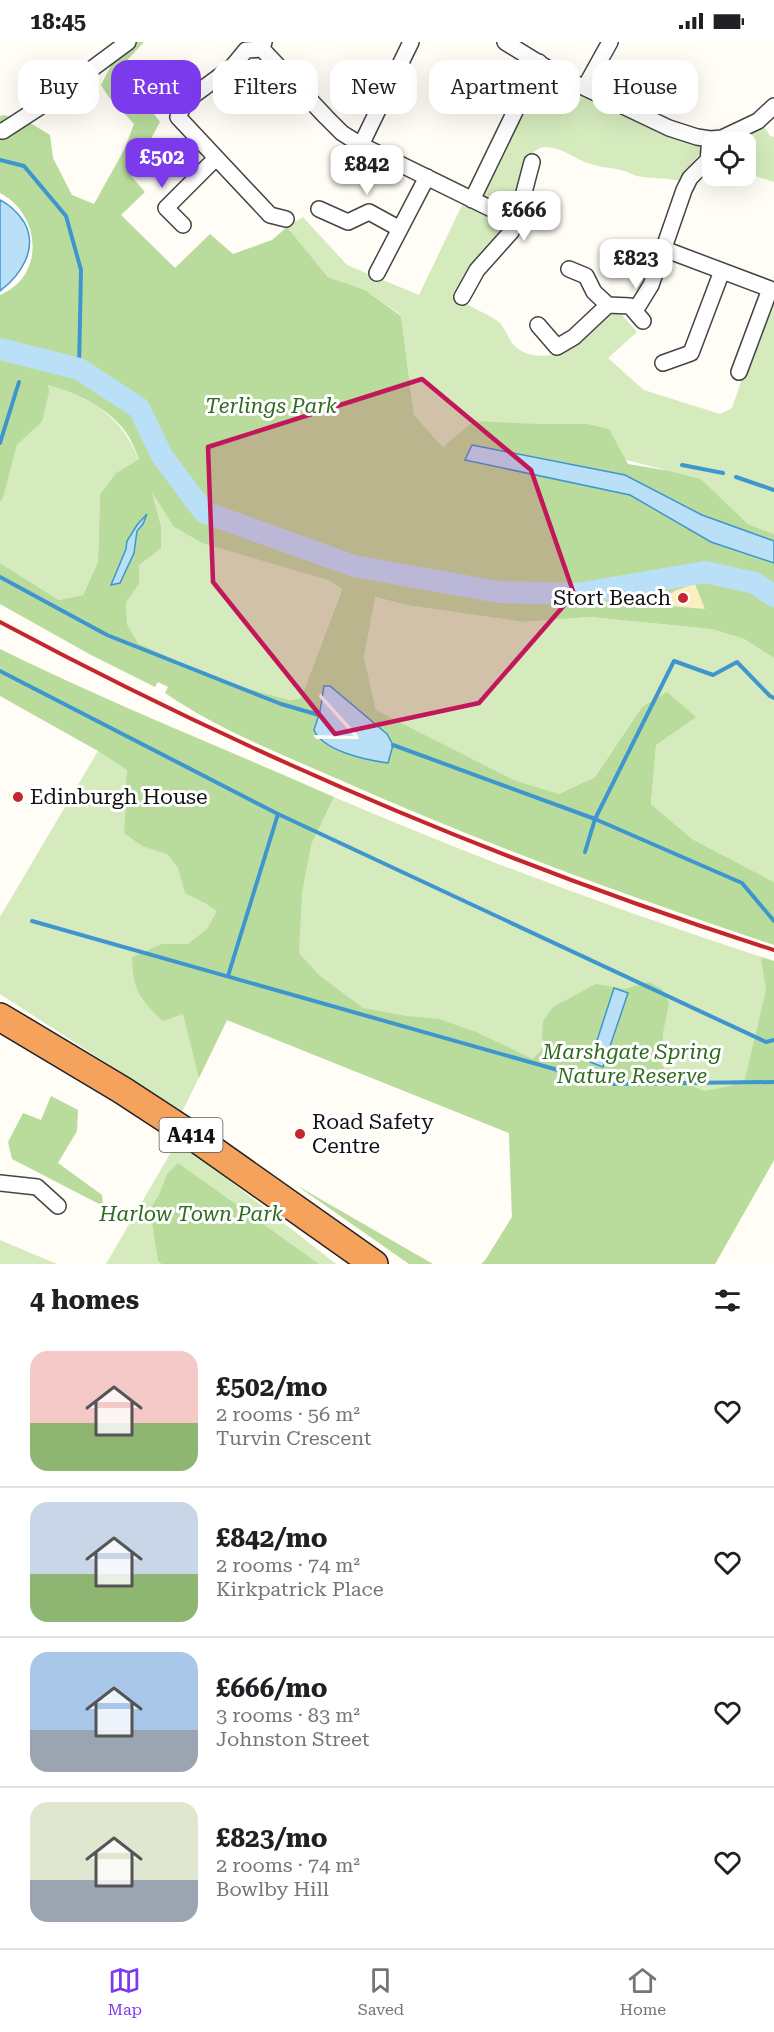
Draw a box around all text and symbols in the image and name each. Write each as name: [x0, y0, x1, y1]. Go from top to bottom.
text: 18:45: [30, 9, 86, 34]
chip: Buy: [18, 60, 99, 114]
chip: Rent: [111, 60, 201, 114]
chip: Filters: [213, 60, 318, 114]
chip: New: [330, 60, 417, 114]
chip: Apartment: [429, 60, 580, 114]
chip: House: [592, 60, 698, 114]
map controls: [702, 132, 756, 186]
button: locate: [702, 132, 756, 186]
pin: £502: [126, 138, 198, 189]
text: £502: [140, 145, 184, 169]
pin: £842: [331, 145, 403, 196]
text: £842: [345, 152, 389, 176]
pin: £666: [488, 191, 560, 242]
text: £666: [502, 198, 546, 222]
pin: £823: [600, 239, 672, 290]
text: £823: [614, 246, 658, 270]
park label: Terlings Park: [205, 394, 337, 418]
place label: Stort Beach: [553, 586, 671, 610]
marker: Stort Beach: [676, 591, 690, 605]
place label: Edinburgh House: [30, 785, 207, 809]
marker: Edinburgh House: [11, 790, 25, 804]
park label: Marshgate Spring Nature Reserve: [542, 1040, 721, 1088]
place label: Road Safety Centre: [312, 1110, 434, 1158]
road number: A414: [160, 1118, 222, 1152]
marker: Road Safety Centre: [293, 1127, 307, 1141]
park label: Harlow Town Park: [98, 1202, 283, 1226]
icon: filters: [711, 1284, 744, 1317]
text: 4 homes: [30, 1285, 139, 1315]
text: £502/mo: [216, 1372, 328, 1402]
icon: home: [78, 1375, 150, 1447]
icon: heart: [711, 1395, 744, 1428]
text: 2 rooms · 56 m²: [216, 1402, 360, 1426]
text: Turvin Crescent: [216, 1426, 372, 1450]
text: £842/mo: [216, 1523, 328, 1553]
icon: home: [78, 1526, 150, 1598]
icon: heart: [711, 1546, 744, 1579]
text: 2 rooms · 74 m²: [216, 1553, 360, 1577]
text: Kirkpatrick Place: [216, 1577, 384, 1601]
text: £666/mo: [216, 1673, 328, 1703]
icon: home: [78, 1676, 150, 1748]
icon: heart: [711, 1696, 744, 1729]
text: 3 rooms · 83 m²: [216, 1703, 360, 1727]
text: Johnston Street: [216, 1727, 369, 1751]
text: £823/mo: [216, 1823, 328, 1853]
icon: home: [78, 1826, 150, 1898]
icon: heart: [711, 1846, 744, 1879]
text: 2 rooms · 74 m²: [216, 1853, 360, 1877]
text: Bowlby Hill: [216, 1877, 329, 1901]
tab: Map: [108, 1964, 142, 2019]
tab: Saved: [358, 1964, 404, 2019]
tab: Home: [620, 1964, 666, 2019]

